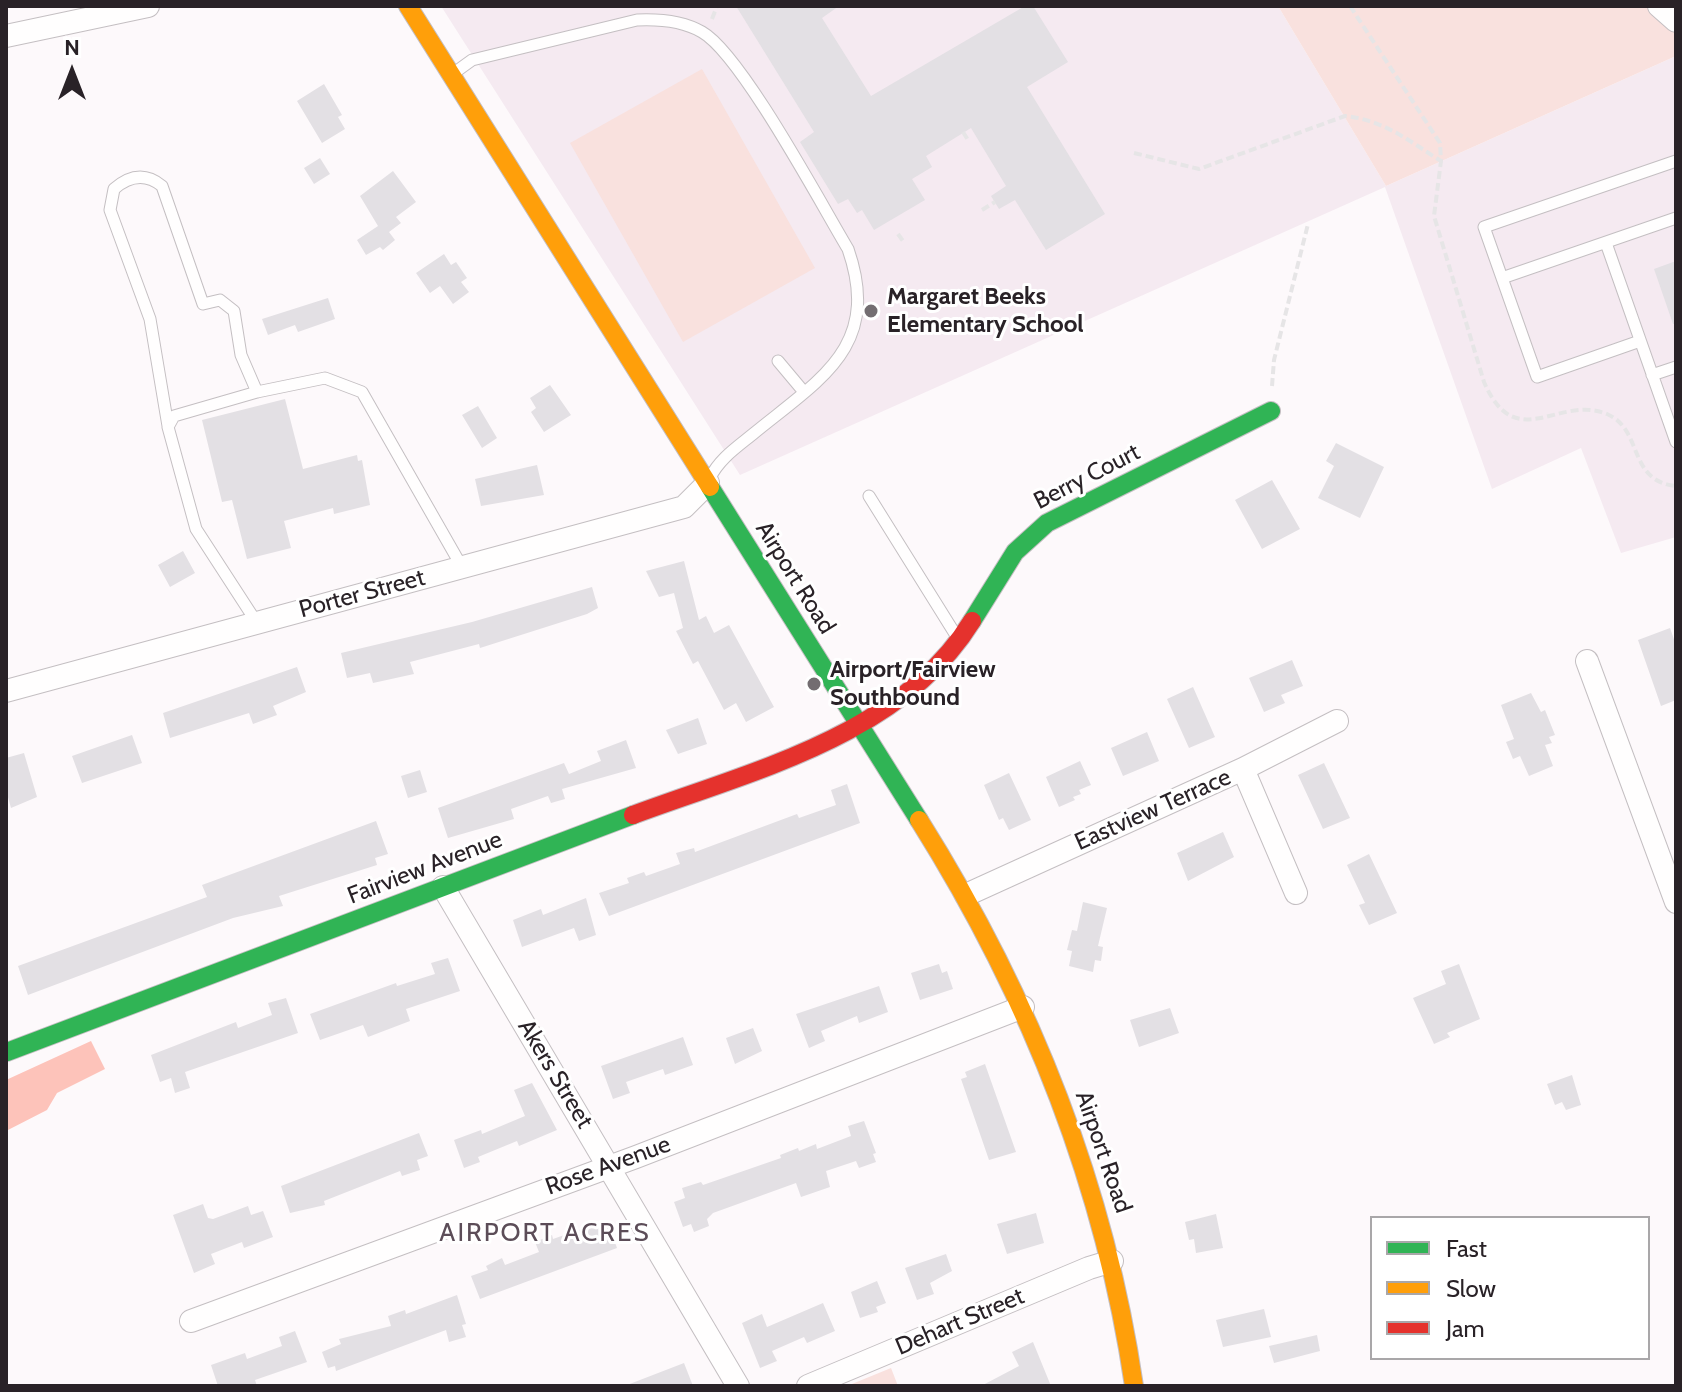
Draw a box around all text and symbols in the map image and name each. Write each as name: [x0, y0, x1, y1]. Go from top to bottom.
north arrow: [32, 32, 112, 112]
text: N: [64, 34, 80, 61]
place label: Margaret Beeks Elementary School: [887, 283, 1084, 339]
marker: Margaret Beeks Elementary School: [862, 302, 880, 320]
street label: Berry Court: [1029, 438, 1145, 516]
street label: Airport Road: [749, 516, 841, 640]
street label: Porter Street: [296, 563, 428, 625]
place label: Airport/Fairview Southbound: [830, 656, 996, 712]
marker: Airport/Fairview Southbound: [805, 675, 823, 693]
street label: Eastview Terrace: [1071, 763, 1235, 857]
street label: Fairview Avenue: [344, 825, 506, 911]
street label: Akers Street: [511, 1014, 599, 1134]
street label: Airport Road: [1069, 1087, 1137, 1217]
street label: Rose Avenue: [542, 1130, 674, 1202]
legend: [1370, 1216, 1650, 1360]
district label: AIRPORT ACRES: [439, 1217, 651, 1249]
text: Fast: [1446, 1234, 1487, 1263]
text: Slow: [1446, 1274, 1496, 1303]
street label: Dehart Street: [891, 1282, 1029, 1362]
text: Jam: [1446, 1314, 1484, 1343]

